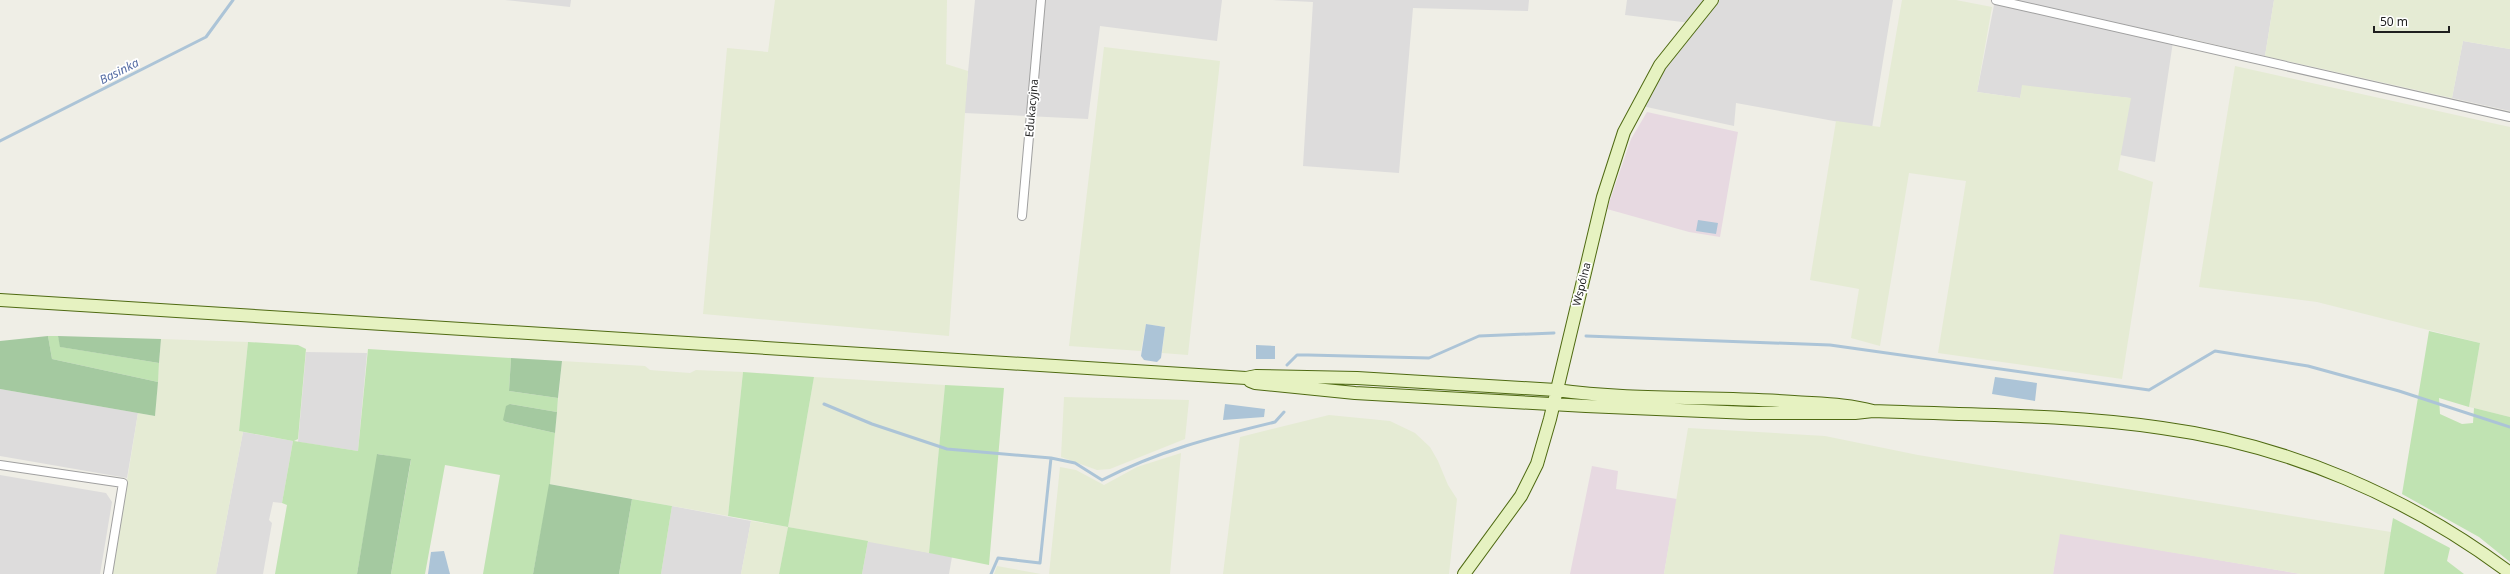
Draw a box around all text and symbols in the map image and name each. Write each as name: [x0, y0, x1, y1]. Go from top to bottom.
scale bar: [2374, 8, 2449, 34]
text: 50 m: [2380, 13, 2408, 30]
water label: Basinka: [96, 54, 142, 88]
street label: Edukacyjna: [1021, 78, 1041, 138]
street label: Wspólna: [1568, 261, 1594, 307]

